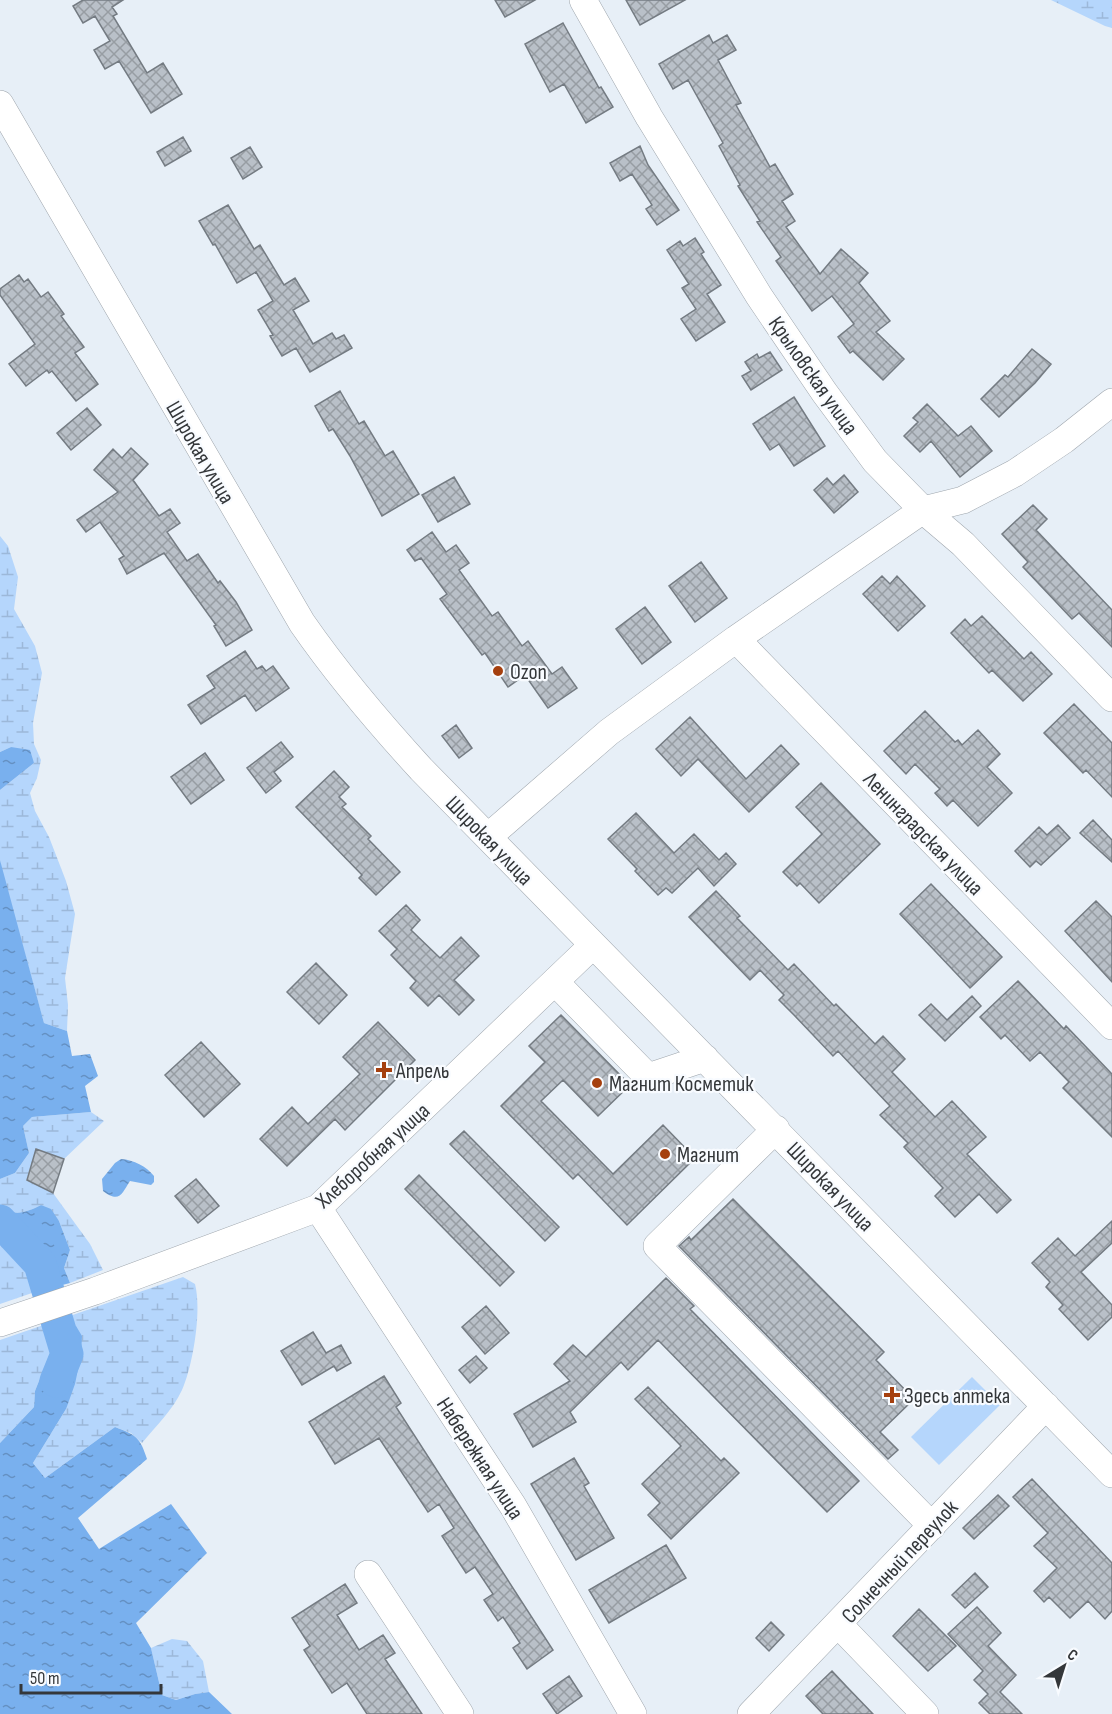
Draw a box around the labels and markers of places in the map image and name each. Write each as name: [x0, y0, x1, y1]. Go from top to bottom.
place label: Ozon: [510, 659, 547, 686]
marker: Ozon: [491, 664, 505, 678]
place label: Апрель: [395, 1058, 450, 1085]
marker: Апрель: [377, 1063, 391, 1077]
place label: Магнит Косметик: [609, 1071, 754, 1098]
marker: Магнит Косметик: [590, 1076, 604, 1090]
place label: Магнит: [677, 1142, 739, 1169]
marker: Магнит: [658, 1147, 672, 1161]
place label: Здесь аптека: [904, 1383, 1010, 1410]
marker: Здесь аптека: [885, 1388, 899, 1402]

